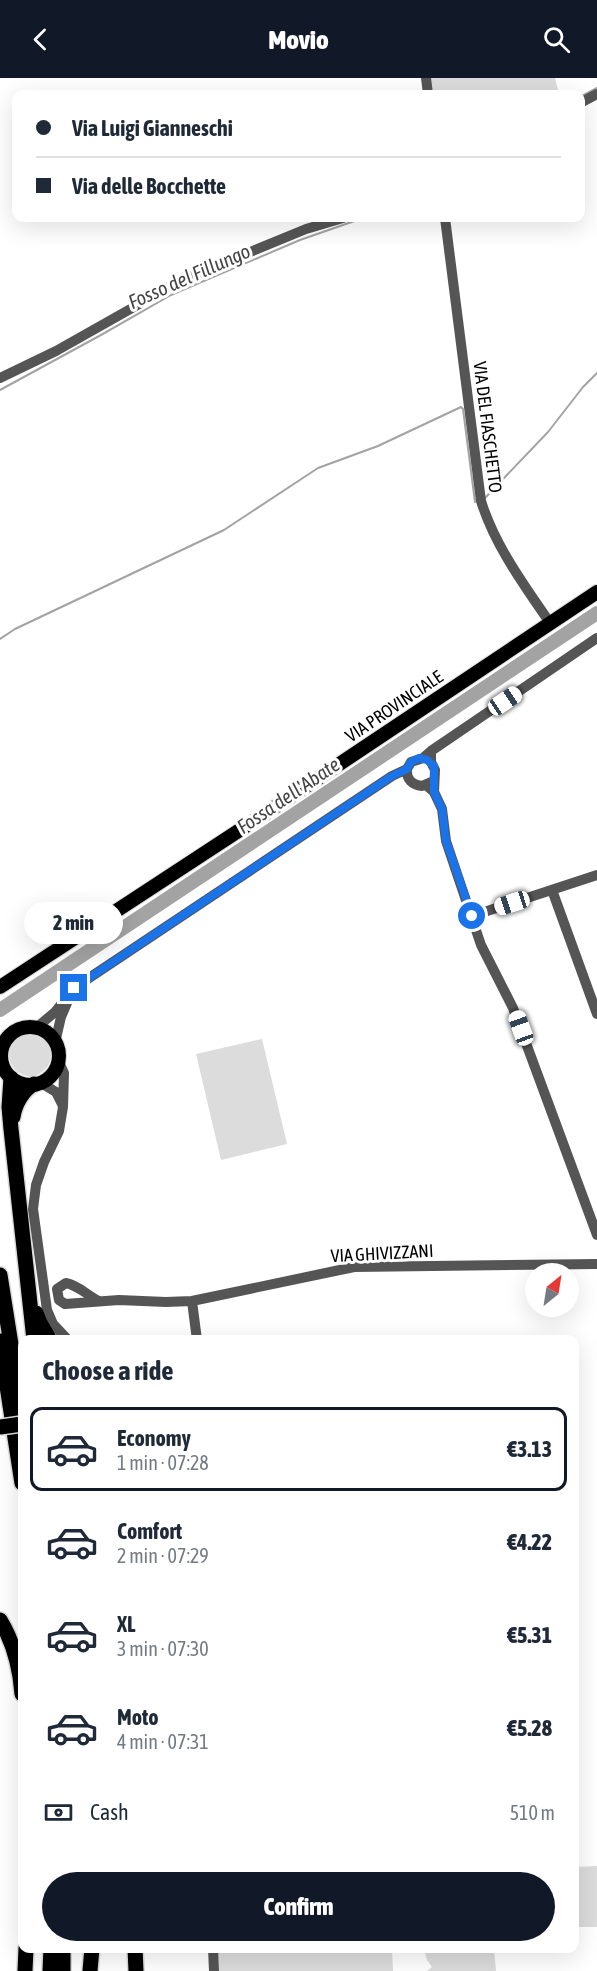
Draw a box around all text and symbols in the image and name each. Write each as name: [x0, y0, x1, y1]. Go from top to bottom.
icon: back: [24, 23, 57, 56]
icon: search: [540, 23, 573, 56]
text: Movio: [268, 24, 329, 55]
text: Via Luigi Gianneschi: [72, 115, 233, 141]
text: Via delle Bocchette: [72, 173, 226, 199]
water label: Fosso del Fillungo: [124, 239, 254, 313]
street label: VIA DEL FIASCHETTO: [470, 360, 506, 494]
street label: VIA PROVINCIALE: [341, 666, 447, 746]
car: [485, 683, 525, 719]
water label: Fossa dell'Abate: [232, 752, 344, 838]
car: [492, 889, 532, 917]
callout: 2 min: [25, 901, 124, 943]
route start: [458, 902, 485, 929]
text: 2 min: [53, 911, 94, 934]
route end: [60, 974, 87, 1001]
car: [506, 1008, 536, 1048]
street label: VIA GHIVIZZANI: [330, 1240, 434, 1266]
north arrow: [525, 1263, 579, 1317]
map controls: [525, 1263, 579, 1317]
text: Choose a ride: [42, 1355, 174, 1386]
icon: car: [45, 1422, 99, 1476]
text: Economy: [117, 1425, 191, 1451]
text: €3.13: [507, 1436, 552, 1462]
text: 1 min · 07:28: [117, 1451, 209, 1474]
icon: car: [45, 1515, 99, 1569]
text: Comfort: [117, 1518, 182, 1544]
text: €4.22: [507, 1529, 552, 1555]
text: 2 min · 07:29: [117, 1544, 209, 1567]
icon: car: [45, 1608, 99, 1662]
text: XL: [117, 1611, 135, 1637]
text: €5.31: [507, 1622, 552, 1648]
text: 3 min · 07:30: [117, 1637, 209, 1660]
icon: car: [45, 1701, 99, 1755]
text: Moto: [117, 1704, 159, 1730]
text: €5.28: [507, 1715, 552, 1741]
text: 4 min · 07:31: [117, 1730, 209, 1753]
icon: cash: [42, 1796, 75, 1829]
text: Cash: [90, 1799, 129, 1825]
text: 510 m: [510, 1801, 555, 1824]
button: Confirm: [42, 1872, 555, 1941]

